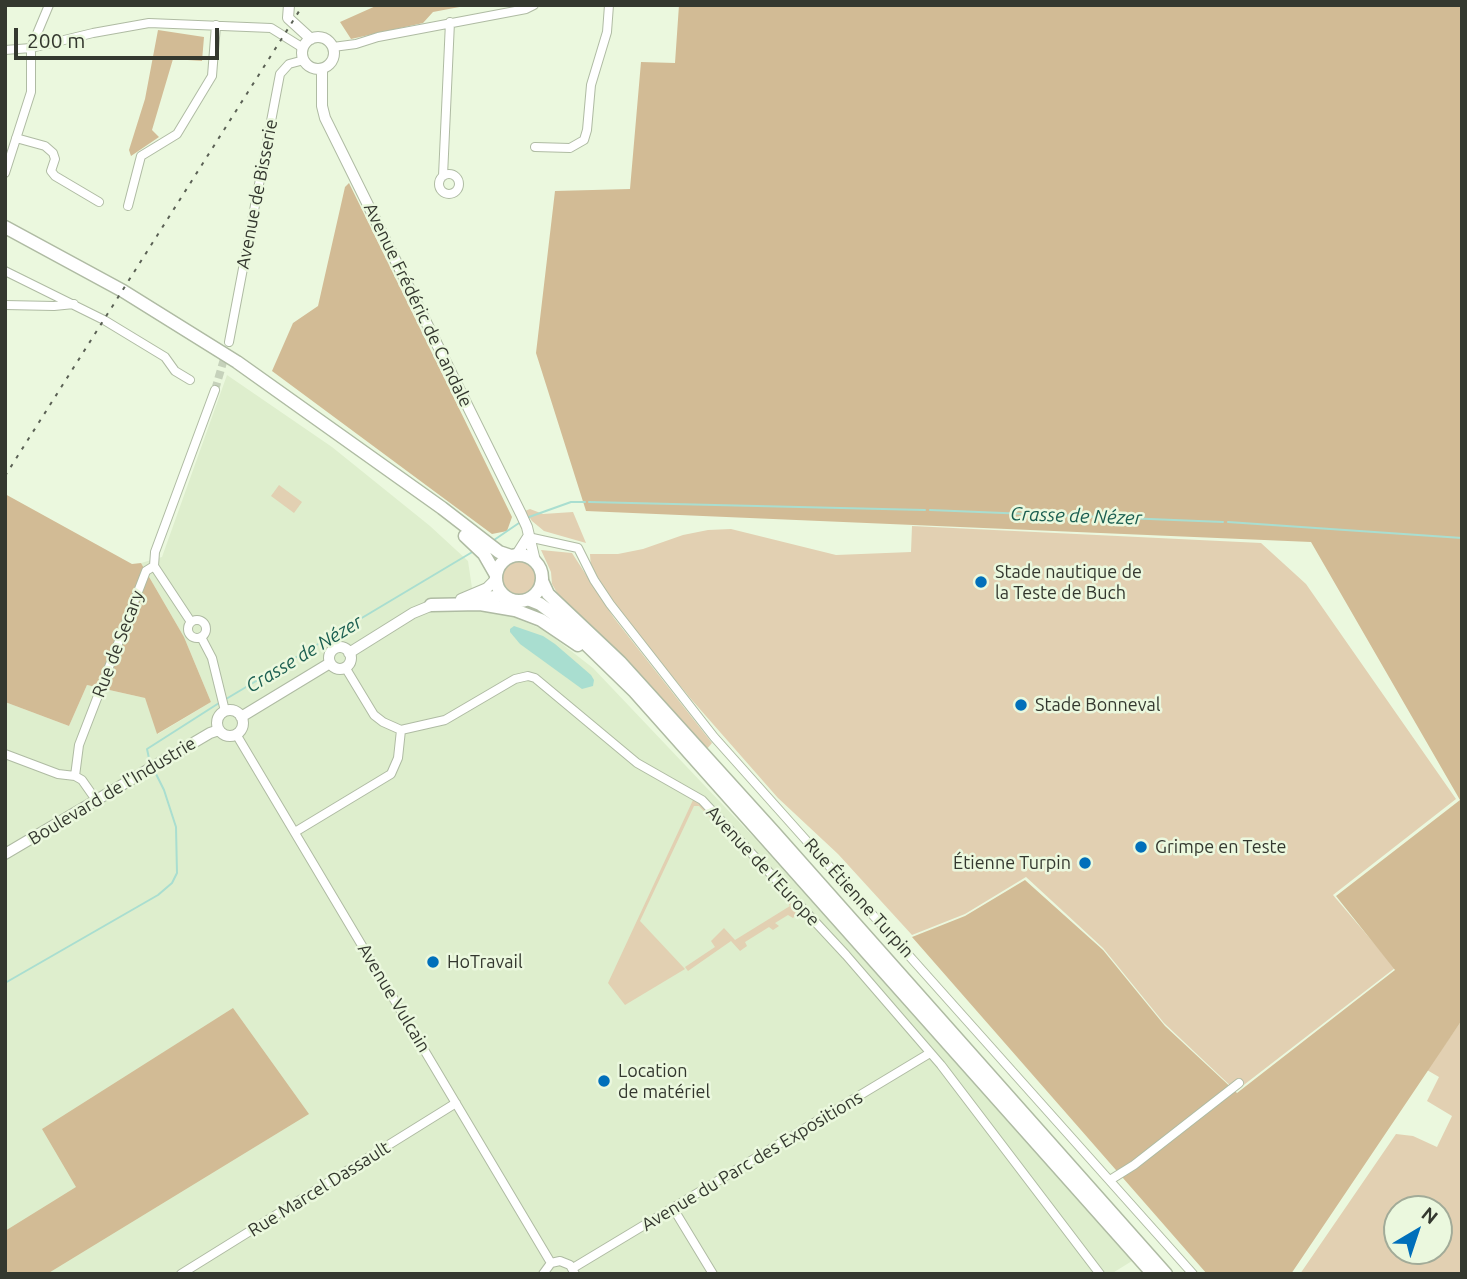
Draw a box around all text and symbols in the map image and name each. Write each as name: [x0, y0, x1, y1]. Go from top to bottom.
scale bar: [18, 14, 222, 58]
text: 200 m: [27, 28, 85, 52]
street label: Avenue de Bisserie: [232, 117, 282, 271]
street label: Avenue Frédéric de Candale: [359, 199, 477, 411]
water label: Crasse de Nézer: [1010, 502, 1142, 530]
place label: Stade nautique de la Teste de Buch: [995, 561, 1142, 604]
marker: Stade nautique de la Teste de Buch: [973, 574, 989, 590]
street label: Rue de Secary: [88, 587, 148, 701]
water label: Crasse de Nézer: [242, 610, 366, 698]
place label: Stade Bonneval: [1035, 694, 1160, 716]
marker: Stade Bonneval: [1013, 697, 1029, 713]
street label: Boulevard de l'Industrie: [24, 732, 200, 850]
street label: Avenue de l'Europe: [702, 801, 824, 931]
street label: Rue Étienne Turpin: [800, 834, 918, 962]
place label: Grimpe en Teste: [1155, 836, 1286, 858]
marker: Grimpe en Teste: [1133, 839, 1149, 855]
place label: Étienne Turpin: [953, 852, 1071, 874]
marker: Étienne Turpin: [1077, 855, 1093, 871]
street label: Avenue Vulcain: [353, 940, 435, 1056]
place label: HoTravail: [447, 951, 523, 973]
marker: HoTravail: [425, 954, 441, 970]
place label: Location de matériel: [618, 1060, 710, 1102]
marker: Location de matériel: [596, 1073, 612, 1089]
street label: Avenue du Parc des Expositions: [638, 1086, 866, 1236]
street label: Rue Marcel Dassault: [244, 1137, 394, 1241]
north arrow: [1383, 1195, 1453, 1265]
text: N: [1418, 1202, 1442, 1228]

